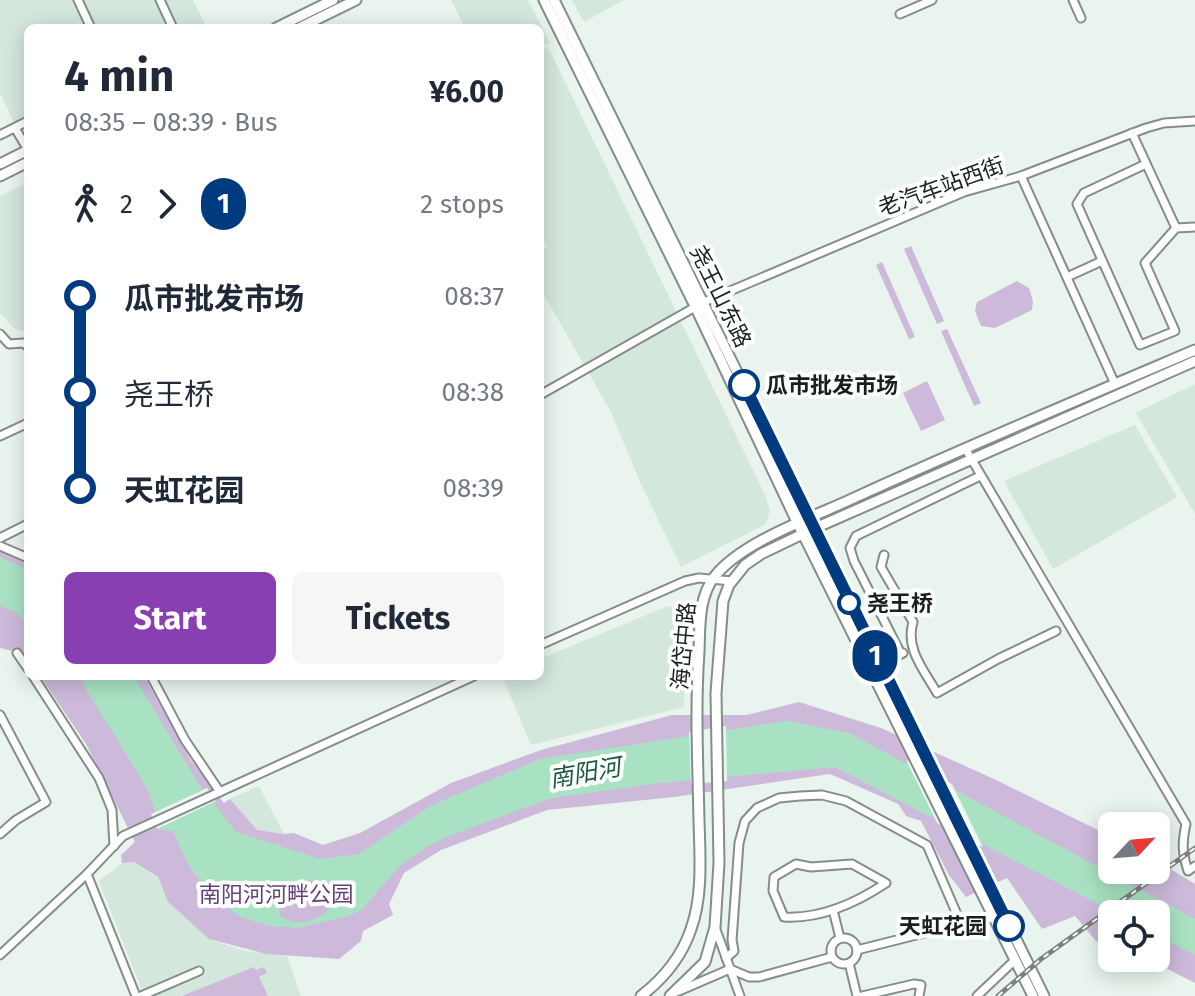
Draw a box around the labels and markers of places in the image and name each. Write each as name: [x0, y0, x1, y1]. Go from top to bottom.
marker: 瓜市批发市场: [729, 370, 759, 400]
place label: 瓜市批发市场: [766, 372, 898, 399]
place label: 尧王桥: [867, 590, 933, 617]
marker: 尧王桥: [838, 592, 860, 614]
marker: 天虹花园: [994, 911, 1024, 941]
place label: 天虹花园: [899, 913, 987, 940]

